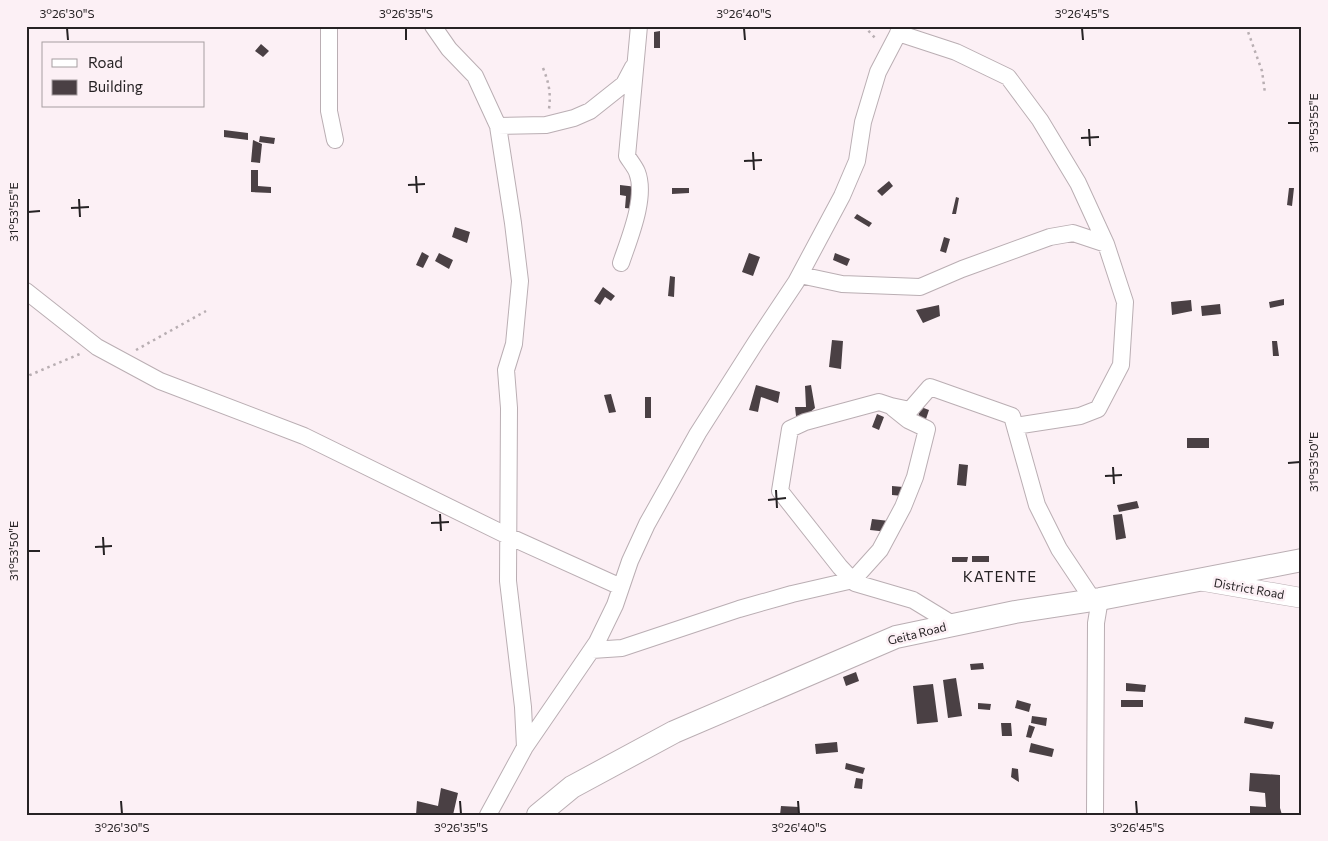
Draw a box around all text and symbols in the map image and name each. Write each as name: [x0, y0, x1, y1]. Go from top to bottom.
text: 3°26'30"S: [40, 6, 94, 20]
text: 3°26'35"S: [379, 6, 433, 20]
text: 3°26'40"S: [716, 6, 772, 20]
text: 3°26'45"S: [1055, 6, 1109, 20]
legend: [42, 42, 205, 108]
text: Road: [88, 53, 123, 71]
text: Building: [88, 77, 143, 95]
text: 31°53'55"E: [1306, 93, 1320, 153]
text: 31°53'55"E: [6, 182, 20, 242]
text: 31°53'50"E: [1306, 432, 1320, 492]
text: 31°53'50"E: [6, 521, 20, 581]
district label: KATENTE: [963, 567, 1037, 585]
street label: District Road: [1213, 575, 1286, 601]
street label: Geita Road: [886, 619, 947, 647]
text: 3°26'30"S: [95, 820, 149, 834]
text: 3°26'35"S: [434, 820, 488, 834]
text: 3°26'40"S: [771, 820, 827, 834]
text: 3°26'45"S: [1110, 820, 1164, 834]

